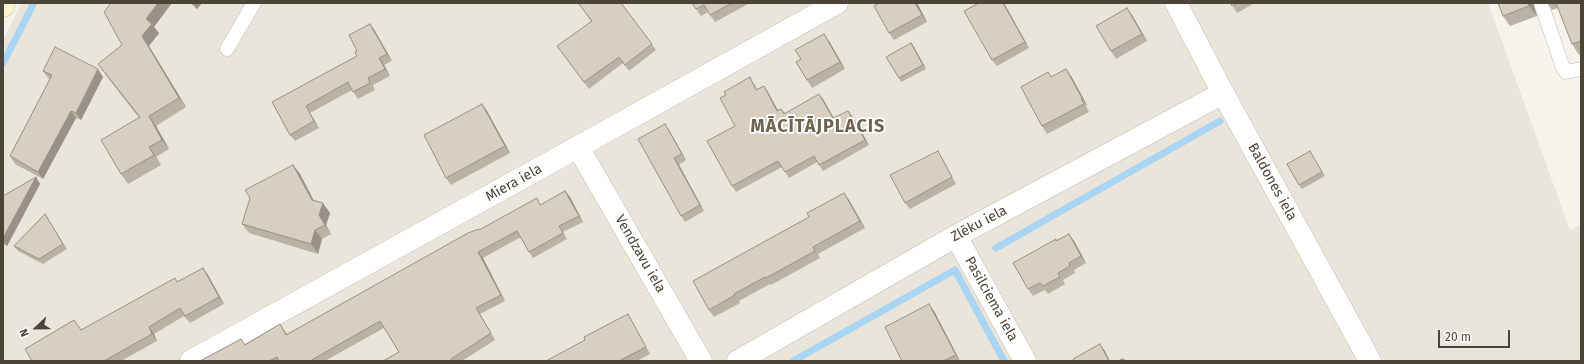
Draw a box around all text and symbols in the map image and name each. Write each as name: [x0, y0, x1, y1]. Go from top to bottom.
district label: MĀCĪTĀJPLACIS: [751, 116, 885, 138]
street label: Baldones iela: [1244, 140, 1300, 224]
street label: Miera iela: [483, 161, 545, 205]
street label: Zlēku iela: [948, 202, 1010, 246]
street label: Vendzavu iela: [611, 212, 669, 296]
street label: Pasilciema iela: [961, 254, 1021, 344]
north arrow: [16, 308, 56, 348]
scale bar: [1440, 322, 1512, 348]
text: N: [17, 327, 32, 339]
text: 20 m: [1445, 330, 1471, 344]

